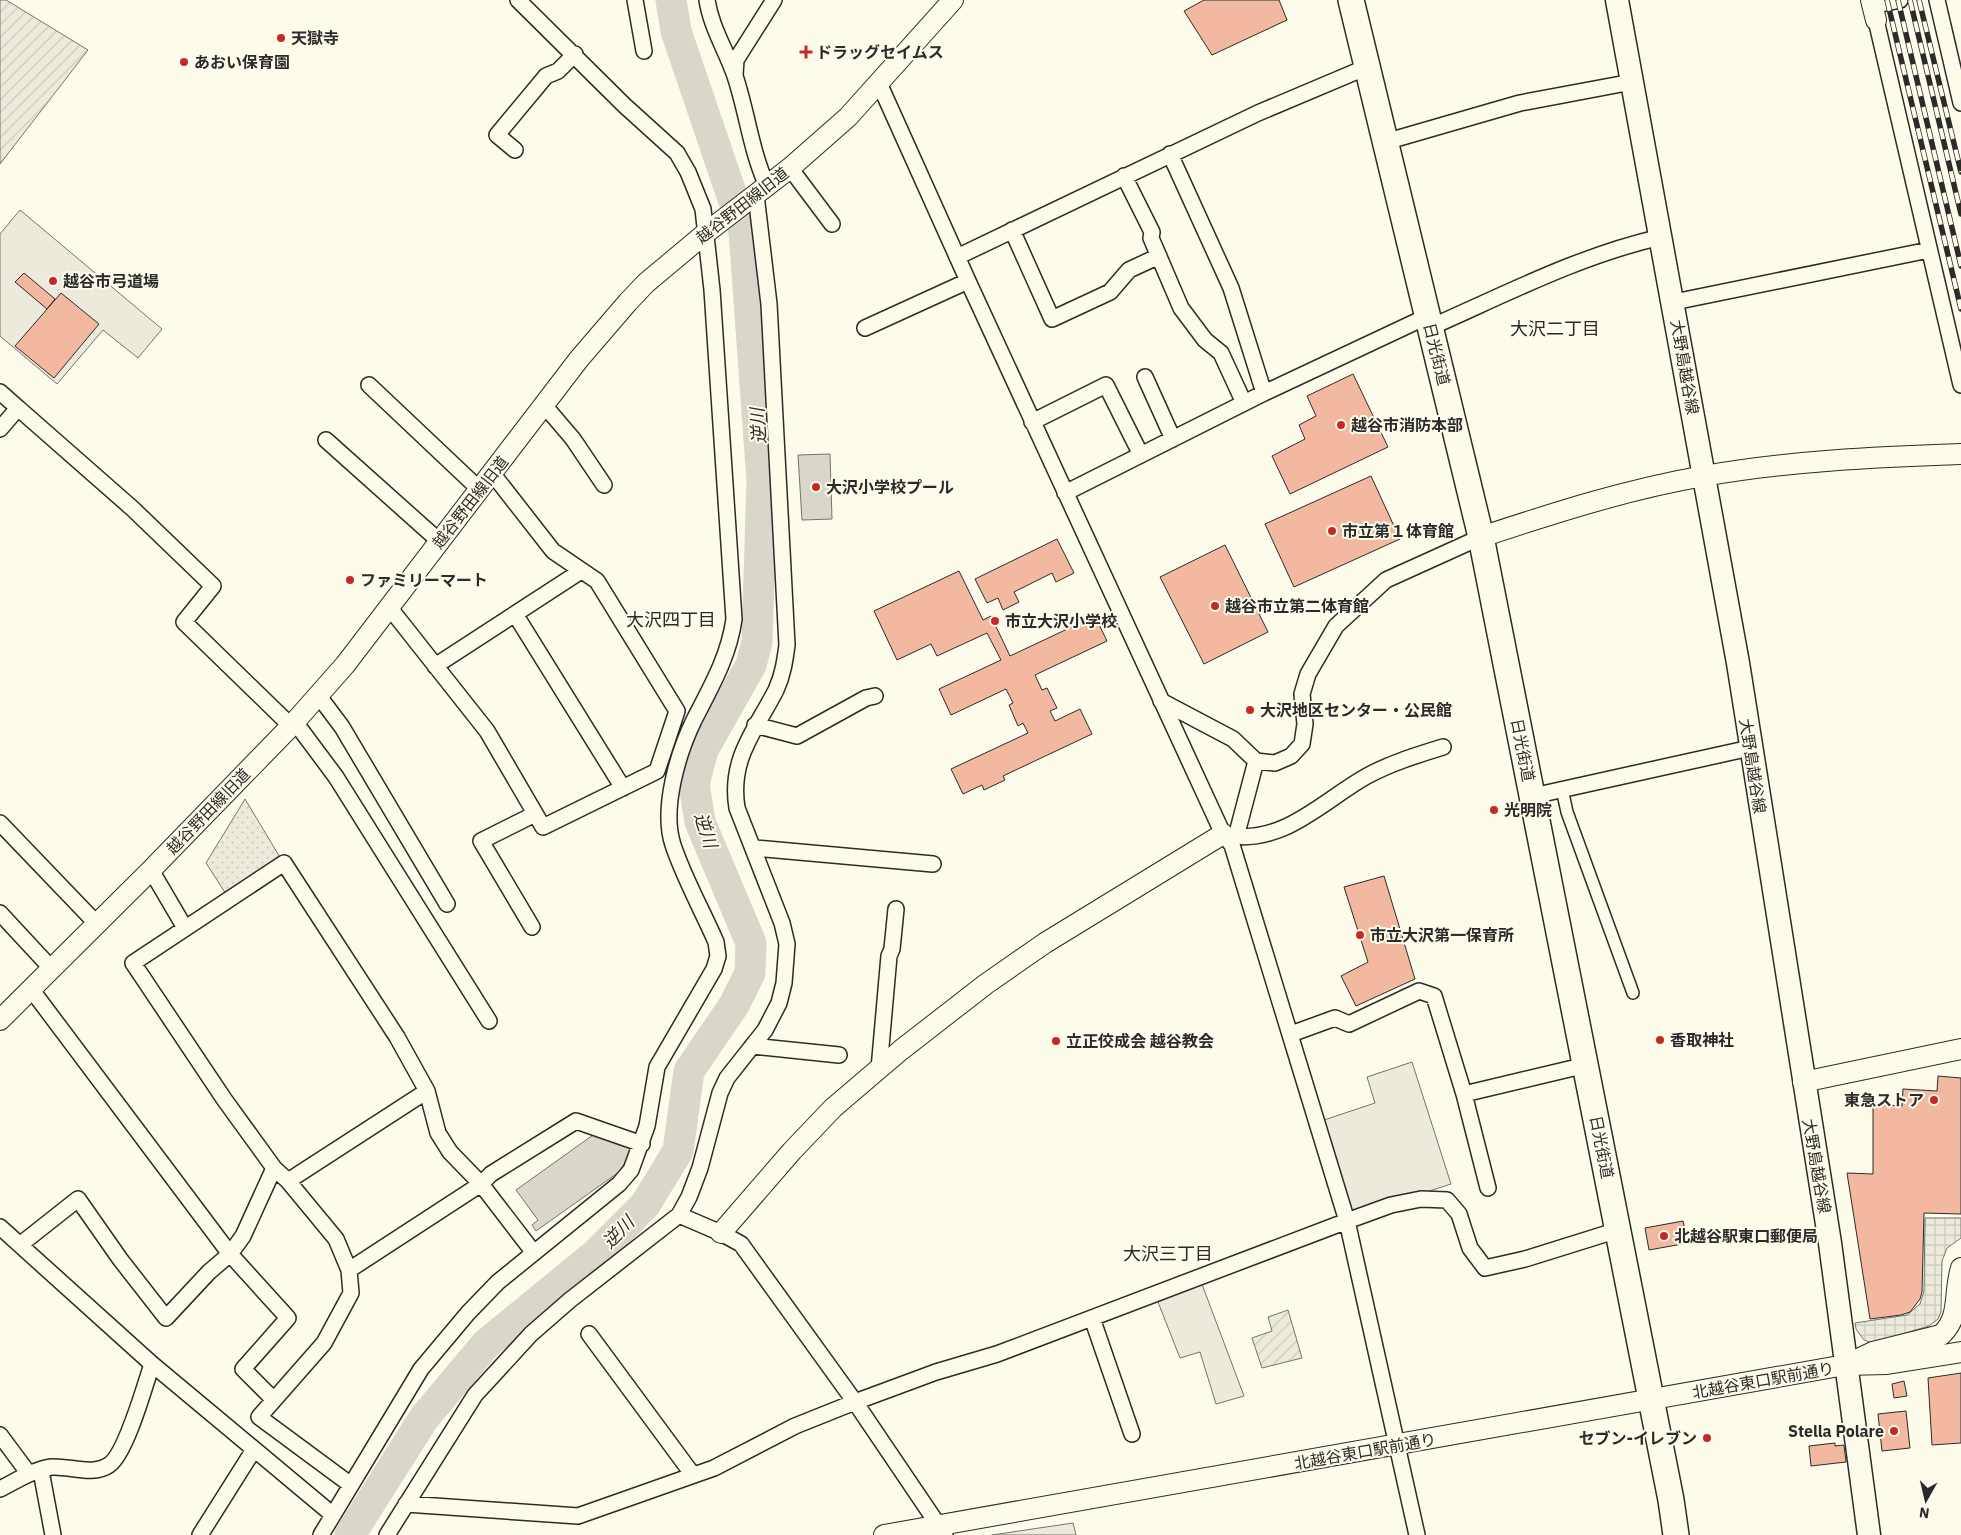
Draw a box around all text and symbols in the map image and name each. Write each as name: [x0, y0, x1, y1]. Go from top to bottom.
place label: 天獄寺: [291, 28, 339, 48]
marker: 天獄寺: [275, 32, 287, 44]
place label: ドラッグセイムス: [816, 42, 944, 62]
marker: ドラッグセイムス: [800, 46, 812, 58]
place label: あおい保育園: [194, 52, 290, 72]
marker: あおい保育園: [178, 56, 190, 68]
street label: 越谷野田線旧道: [692, 163, 792, 247]
place label: 越谷市弓道場: [63, 271, 159, 291]
marker: 越谷市弓道場: [47, 275, 59, 287]
district label: 大沢二丁目: [1510, 317, 1600, 340]
street label: 大野島越谷線: [1667, 318, 1703, 416]
street label: 日光街道: [1420, 321, 1454, 387]
water label: 逆川: [745, 405, 771, 445]
place label: 越谷市消防本部: [1351, 415, 1463, 435]
marker: 越谷市消防本部: [1335, 419, 1347, 431]
street label: 越谷野田線旧道: [428, 452, 512, 552]
place label: 大沢小学校プール: [826, 477, 954, 497]
marker: 大沢小学校プール: [810, 481, 822, 493]
place label: 市立第１体育館: [1342, 521, 1454, 541]
marker: 市立第１体育館: [1326, 525, 1338, 537]
place label: ファミリーマート: [360, 570, 488, 590]
marker: ファミリーマート: [344, 574, 356, 586]
place label: 越谷市立第二体育館: [1225, 596, 1369, 616]
marker: 越谷市立第二体育館: [1209, 600, 1221, 612]
district label: 大沢四丁目: [626, 608, 716, 631]
place label: 市立大沢小学校: [1005, 611, 1117, 631]
marker: 市立大沢小学校: [989, 615, 1001, 627]
place label: 大沢地区センター・公民館: [1260, 700, 1452, 720]
marker: 大沢地区センター・公民館: [1244, 704, 1256, 716]
street label: 日光街道: [1507, 717, 1539, 783]
street label: 大野島越谷線: [1736, 717, 1770, 815]
street label: 越谷野田線旧道: [162, 764, 254, 858]
place label: 光明院: [1504, 800, 1552, 820]
marker: 光明院: [1488, 804, 1500, 816]
water label: 逆川: [690, 809, 723, 853]
place label: 市立大沢第一保育所: [1370, 925, 1514, 945]
marker: 市立大沢第一保育所: [1354, 929, 1366, 941]
place label: 香取神社: [1670, 1030, 1734, 1050]
place label: 立正佼成会 越谷教会: [1066, 1031, 1214, 1051]
marker: 香取神社: [1654, 1034, 1666, 1046]
marker: 立正佼成会 越谷教会: [1050, 1035, 1062, 1047]
place label: 東急ストア: [1844, 1090, 1924, 1110]
marker: 東急ストア: [1928, 1094, 1940, 1106]
street label: 日光街道: [1586, 1114, 1618, 1180]
street label: 大野島越谷線: [1799, 1117, 1835, 1215]
water label: 逆川: [597, 1210, 640, 1253]
place label: 北越谷駅東口郵便局: [1674, 1226, 1818, 1246]
marker: 北越谷駅東口郵便局: [1658, 1230, 1670, 1242]
district label: 大沢三丁目: [1123, 1242, 1213, 1265]
street label: 北越谷東口駅前通り: [1690, 1358, 1836, 1402]
place label: Stella Polare: [1788, 1421, 1884, 1441]
marker: Stella Polare: [1888, 1425, 1900, 1437]
place label: セブン-イレブン: [1579, 1428, 1697, 1448]
street label: 北越谷東口駅前通り: [1292, 1429, 1438, 1473]
marker: セブン-イレブン: [1701, 1432, 1713, 1444]
north arrow: [1901, 1475, 1951, 1525]
text: N: [1918, 1503, 1930, 1522]

